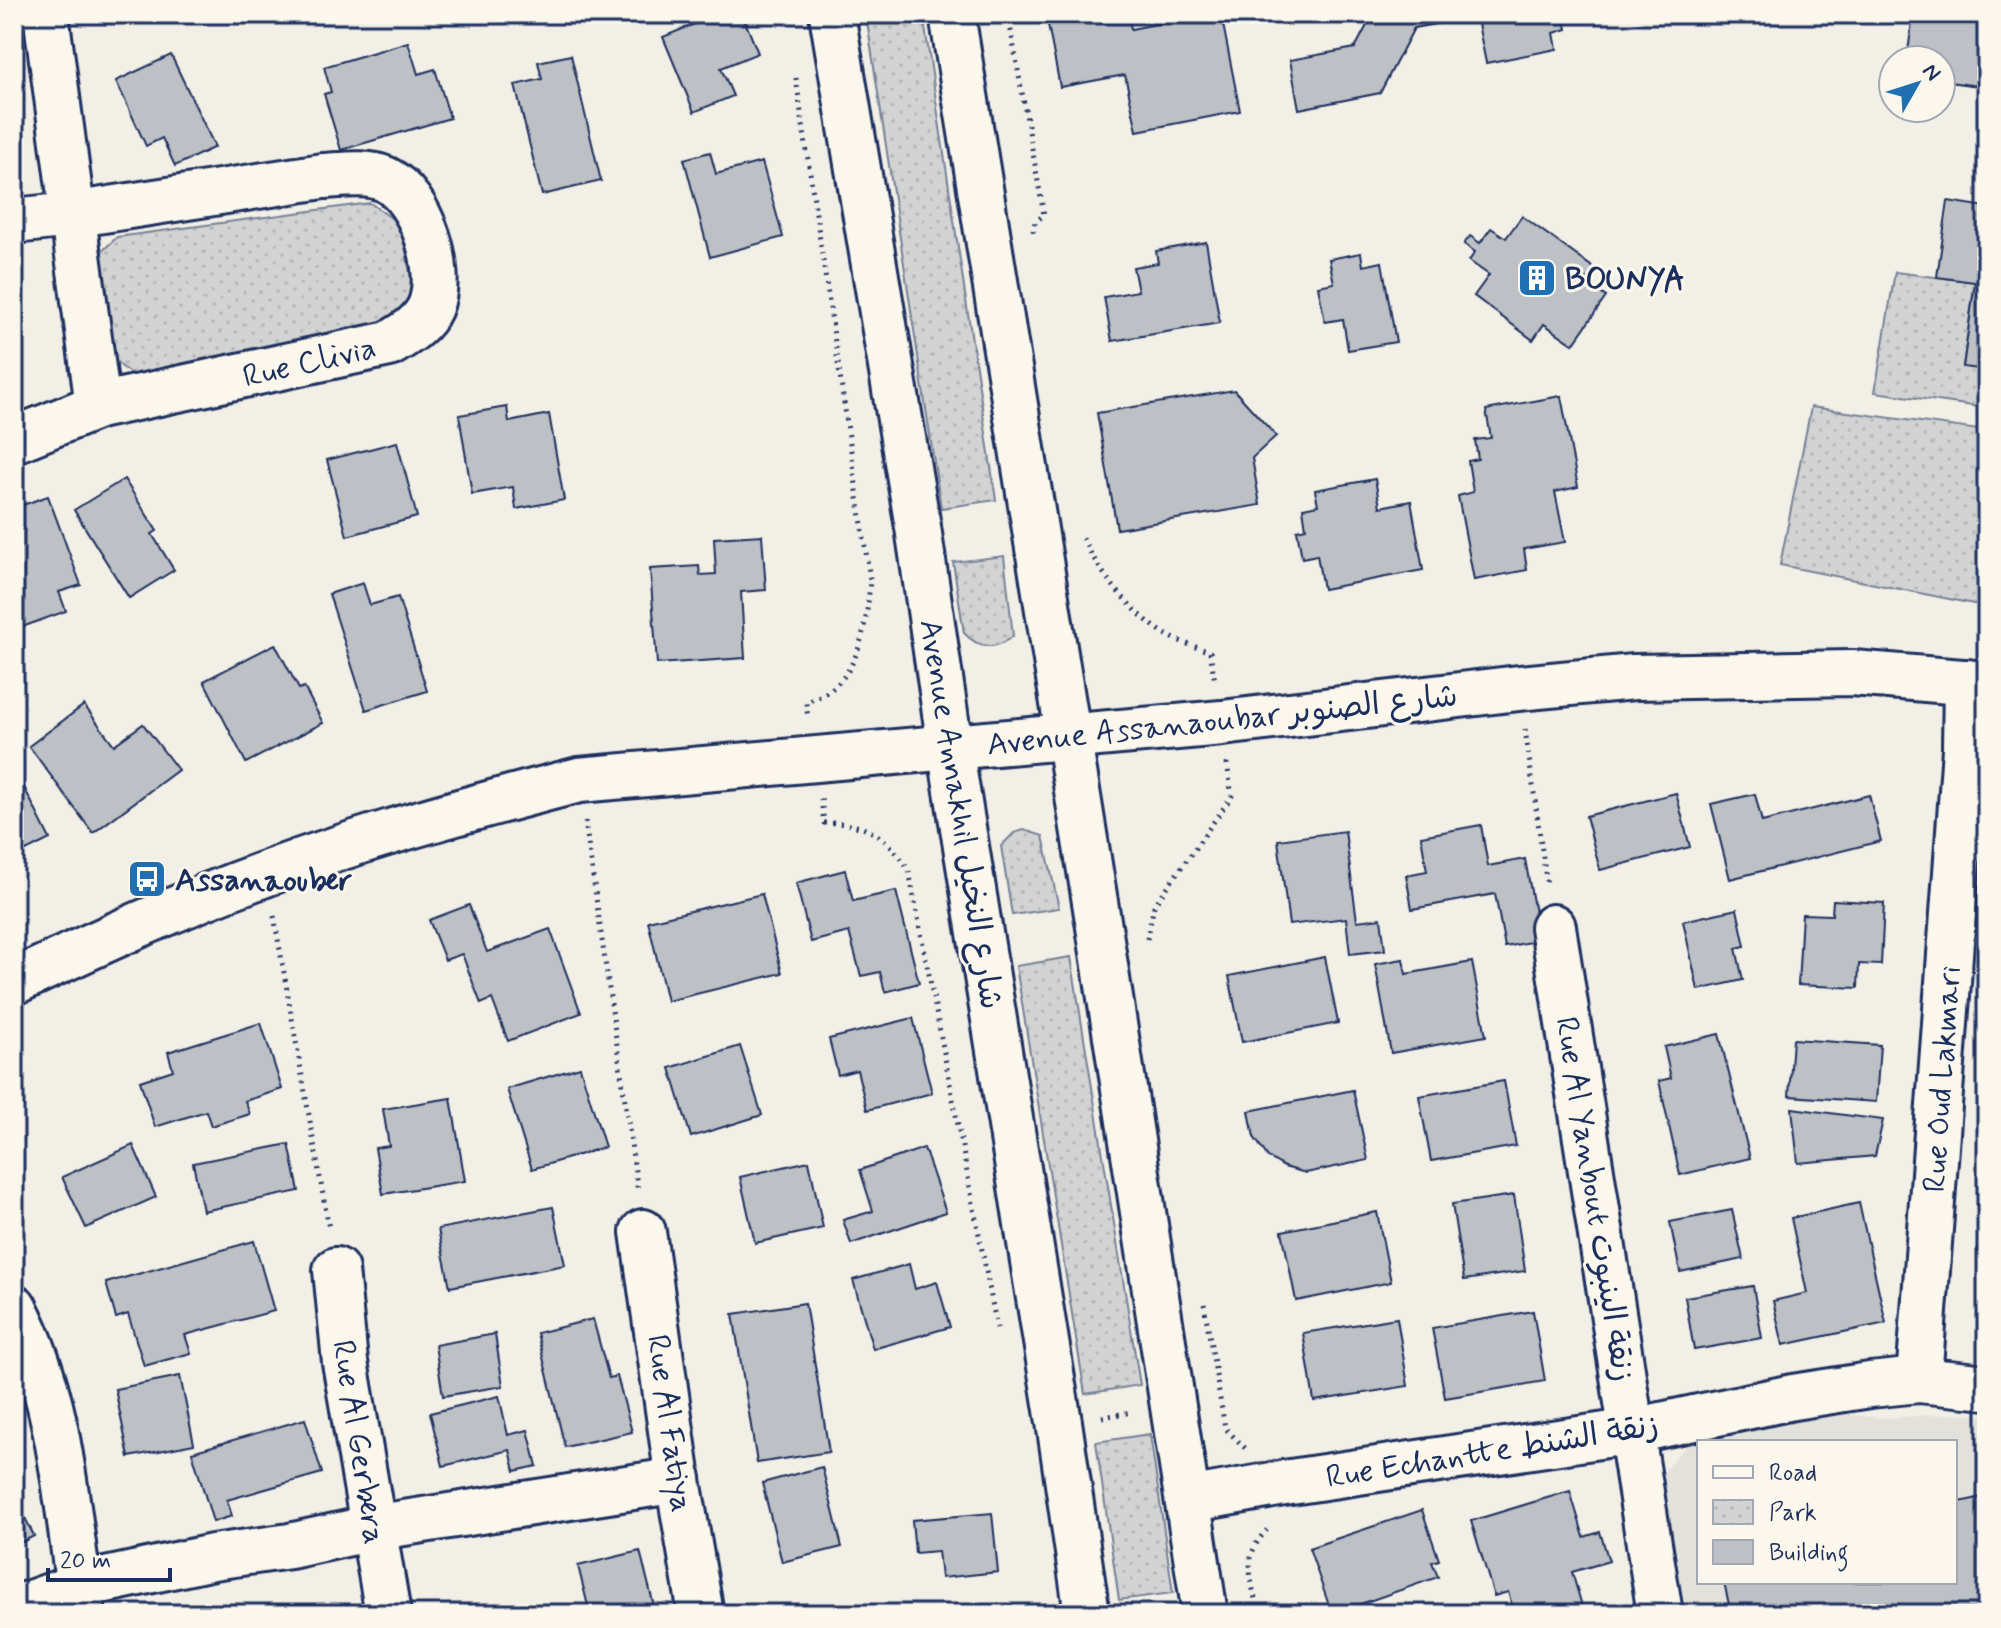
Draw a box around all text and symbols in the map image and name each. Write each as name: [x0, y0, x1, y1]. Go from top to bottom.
north arrow: [1877, 44, 1957, 124]
text: N: [1915, 58, 1946, 87]
building icon: BOUNYA: [1516, 257, 1558, 299]
place label: BOUNYA: [1565, 259, 1685, 301]
street label: Rue Clivia: [239, 327, 380, 399]
street label: Avenue Annakhil شارع النخيل: [908, 616, 1012, 1012]
street label: Avenue Assanaoubar شارع الصنوبر: [985, 675, 1460, 767]
bus stop icon: Assanaouber: [126, 858, 168, 900]
place label: Assanaouber: [175, 860, 353, 902]
street label: Rue Oud Lakmari: [1914, 965, 1972, 1194]
street label: Rue Al Yanbout زنقة الينبوت: [1544, 1014, 1644, 1385]
street label: Rue Al Fatiya: [636, 1332, 702, 1515]
street label: Rue Al Gerbera: [321, 1337, 395, 1547]
street label: Rue Echantte زنقة الشنط: [1323, 1405, 1662, 1499]
legend: [1697, 1440, 1957, 1584]
text: Road: [1769, 1458, 1817, 1489]
text: Park: [1769, 1498, 1817, 1529]
scale bar: [48, 1532, 170, 1582]
text: Building: [1769, 1538, 1849, 1572]
text: 20 m: [60, 1546, 111, 1577]

